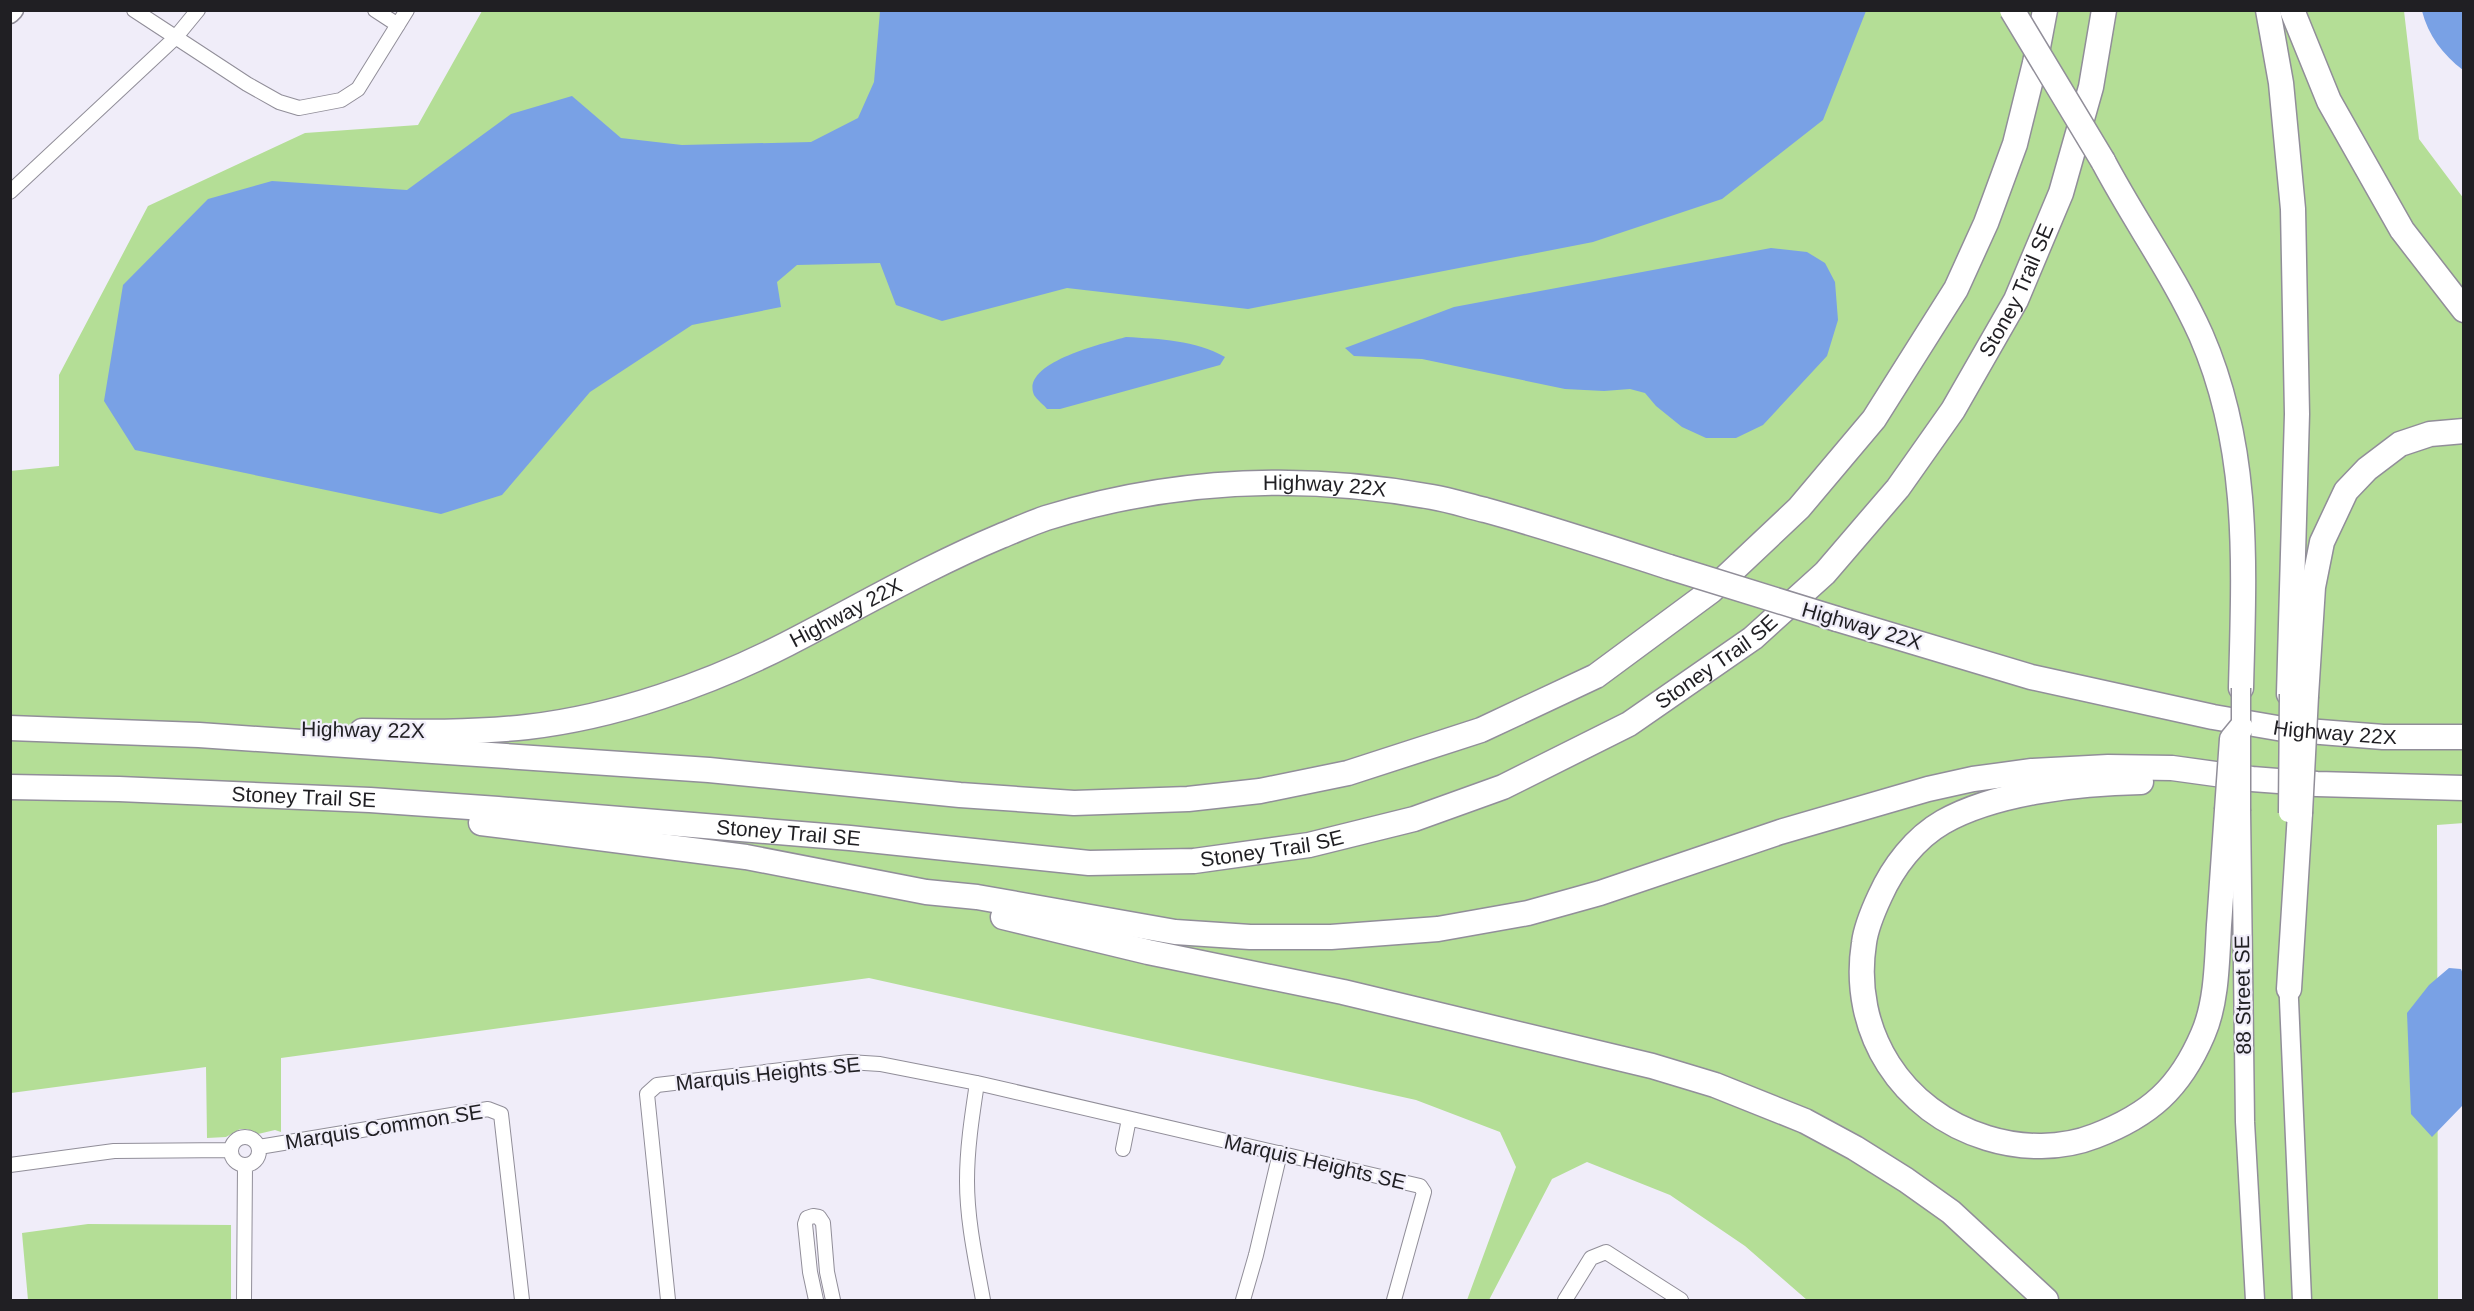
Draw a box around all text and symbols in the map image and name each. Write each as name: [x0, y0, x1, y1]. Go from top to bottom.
street label: Stoney Trail SE: [1974, 220, 2058, 360]
street label: Highway 22X: [1263, 471, 1388, 501]
street label: Highway 22X: [786, 573, 906, 652]
street label: Highway 22X: [1799, 597, 1925, 654]
street label: Stoney Trail SE: [1651, 610, 1782, 713]
street label: Highway 22X: [2272, 716, 2397, 748]
street label: Highway 22X: [301, 717, 425, 742]
street label: Stoney Trail SE: [231, 782, 377, 811]
street label: Stoney Trail SE: [715, 815, 862, 850]
street label: Stoney Trail SE: [1199, 825, 1346, 871]
street label: 88 Street SE: [2230, 935, 2255, 1055]
street label: Marquis Heights SE: [674, 1052, 861, 1095]
street label: Marquis Common SE: [284, 1100, 484, 1153]
street label: Marquis Heights SE: [1222, 1129, 1408, 1194]

